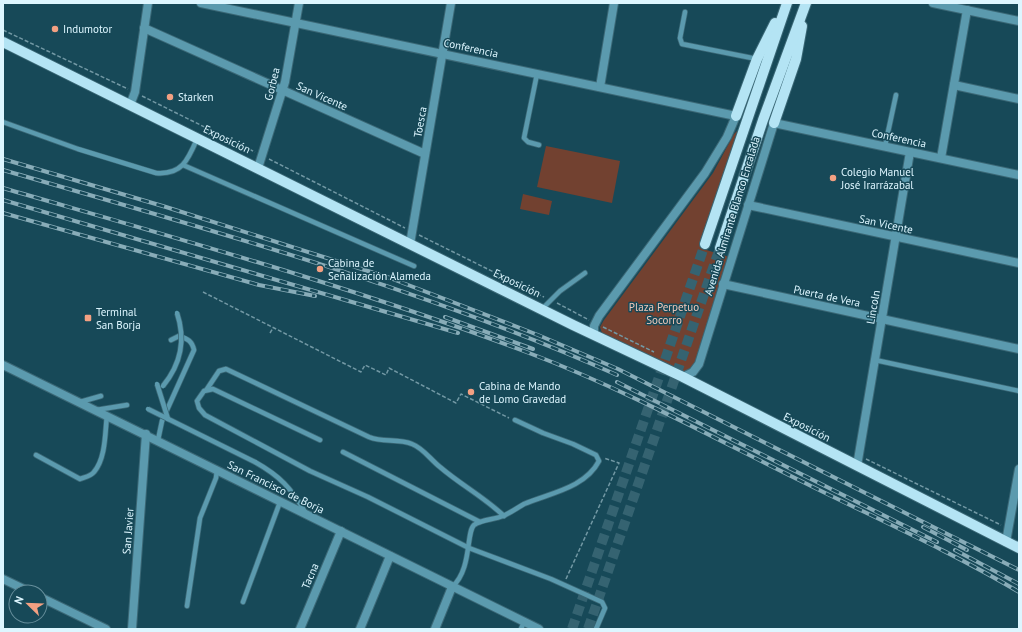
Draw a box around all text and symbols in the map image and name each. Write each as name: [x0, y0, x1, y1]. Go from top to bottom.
place label: Indumotor: [63, 22, 112, 36]
marker: Indumotor: [50, 24, 60, 34]
street label: Conferencia: [442, 35, 500, 61]
street label: Gorbea: [261, 66, 283, 102]
street label: San Vicente: [294, 78, 350, 114]
place label: Starken: [178, 90, 214, 104]
marker: Starken: [165, 92, 175, 102]
street label: Toesca: [410, 105, 430, 139]
street label: Exposición: [201, 122, 253, 156]
street label: Conferencia: [870, 125, 928, 151]
street label: Avenida Almirante Blanco Encalada: [701, 135, 763, 297]
place label: Colegio Manuel José Irarrázabal: [840, 165, 915, 192]
marker: Colegio Manuel José Irarrázabal: [828, 173, 838, 183]
street label: San Vicente: [858, 211, 915, 237]
place label: Cabina de Señalización Alameda: [328, 256, 431, 283]
marker: Cabina de Señalización Alameda: [315, 264, 325, 274]
street label: Exposición: [491, 266, 543, 300]
street label: Puerta de Vera: [792, 282, 862, 310]
street label: Lincoln: [863, 289, 883, 325]
park label: Plaza Perpetuo Socorro: [629, 300, 699, 327]
place label: Terminal San Borja: [96, 305, 141, 332]
marker: Terminal San Borja: [83, 313, 93, 323]
place label: Cabina de Mando de Lomo Gravedad: [479, 379, 566, 406]
marker: Cabina de Mando de Lomo Gravedad: [466, 387, 476, 397]
street label: Exposición: [781, 409, 833, 445]
street label: San Francisco de Borja: [225, 457, 327, 517]
street label: San Javier: [119, 507, 137, 555]
street label: Tacna: [298, 561, 322, 591]
north arrow: [8, 584, 48, 624]
text: N: [11, 594, 27, 606]

